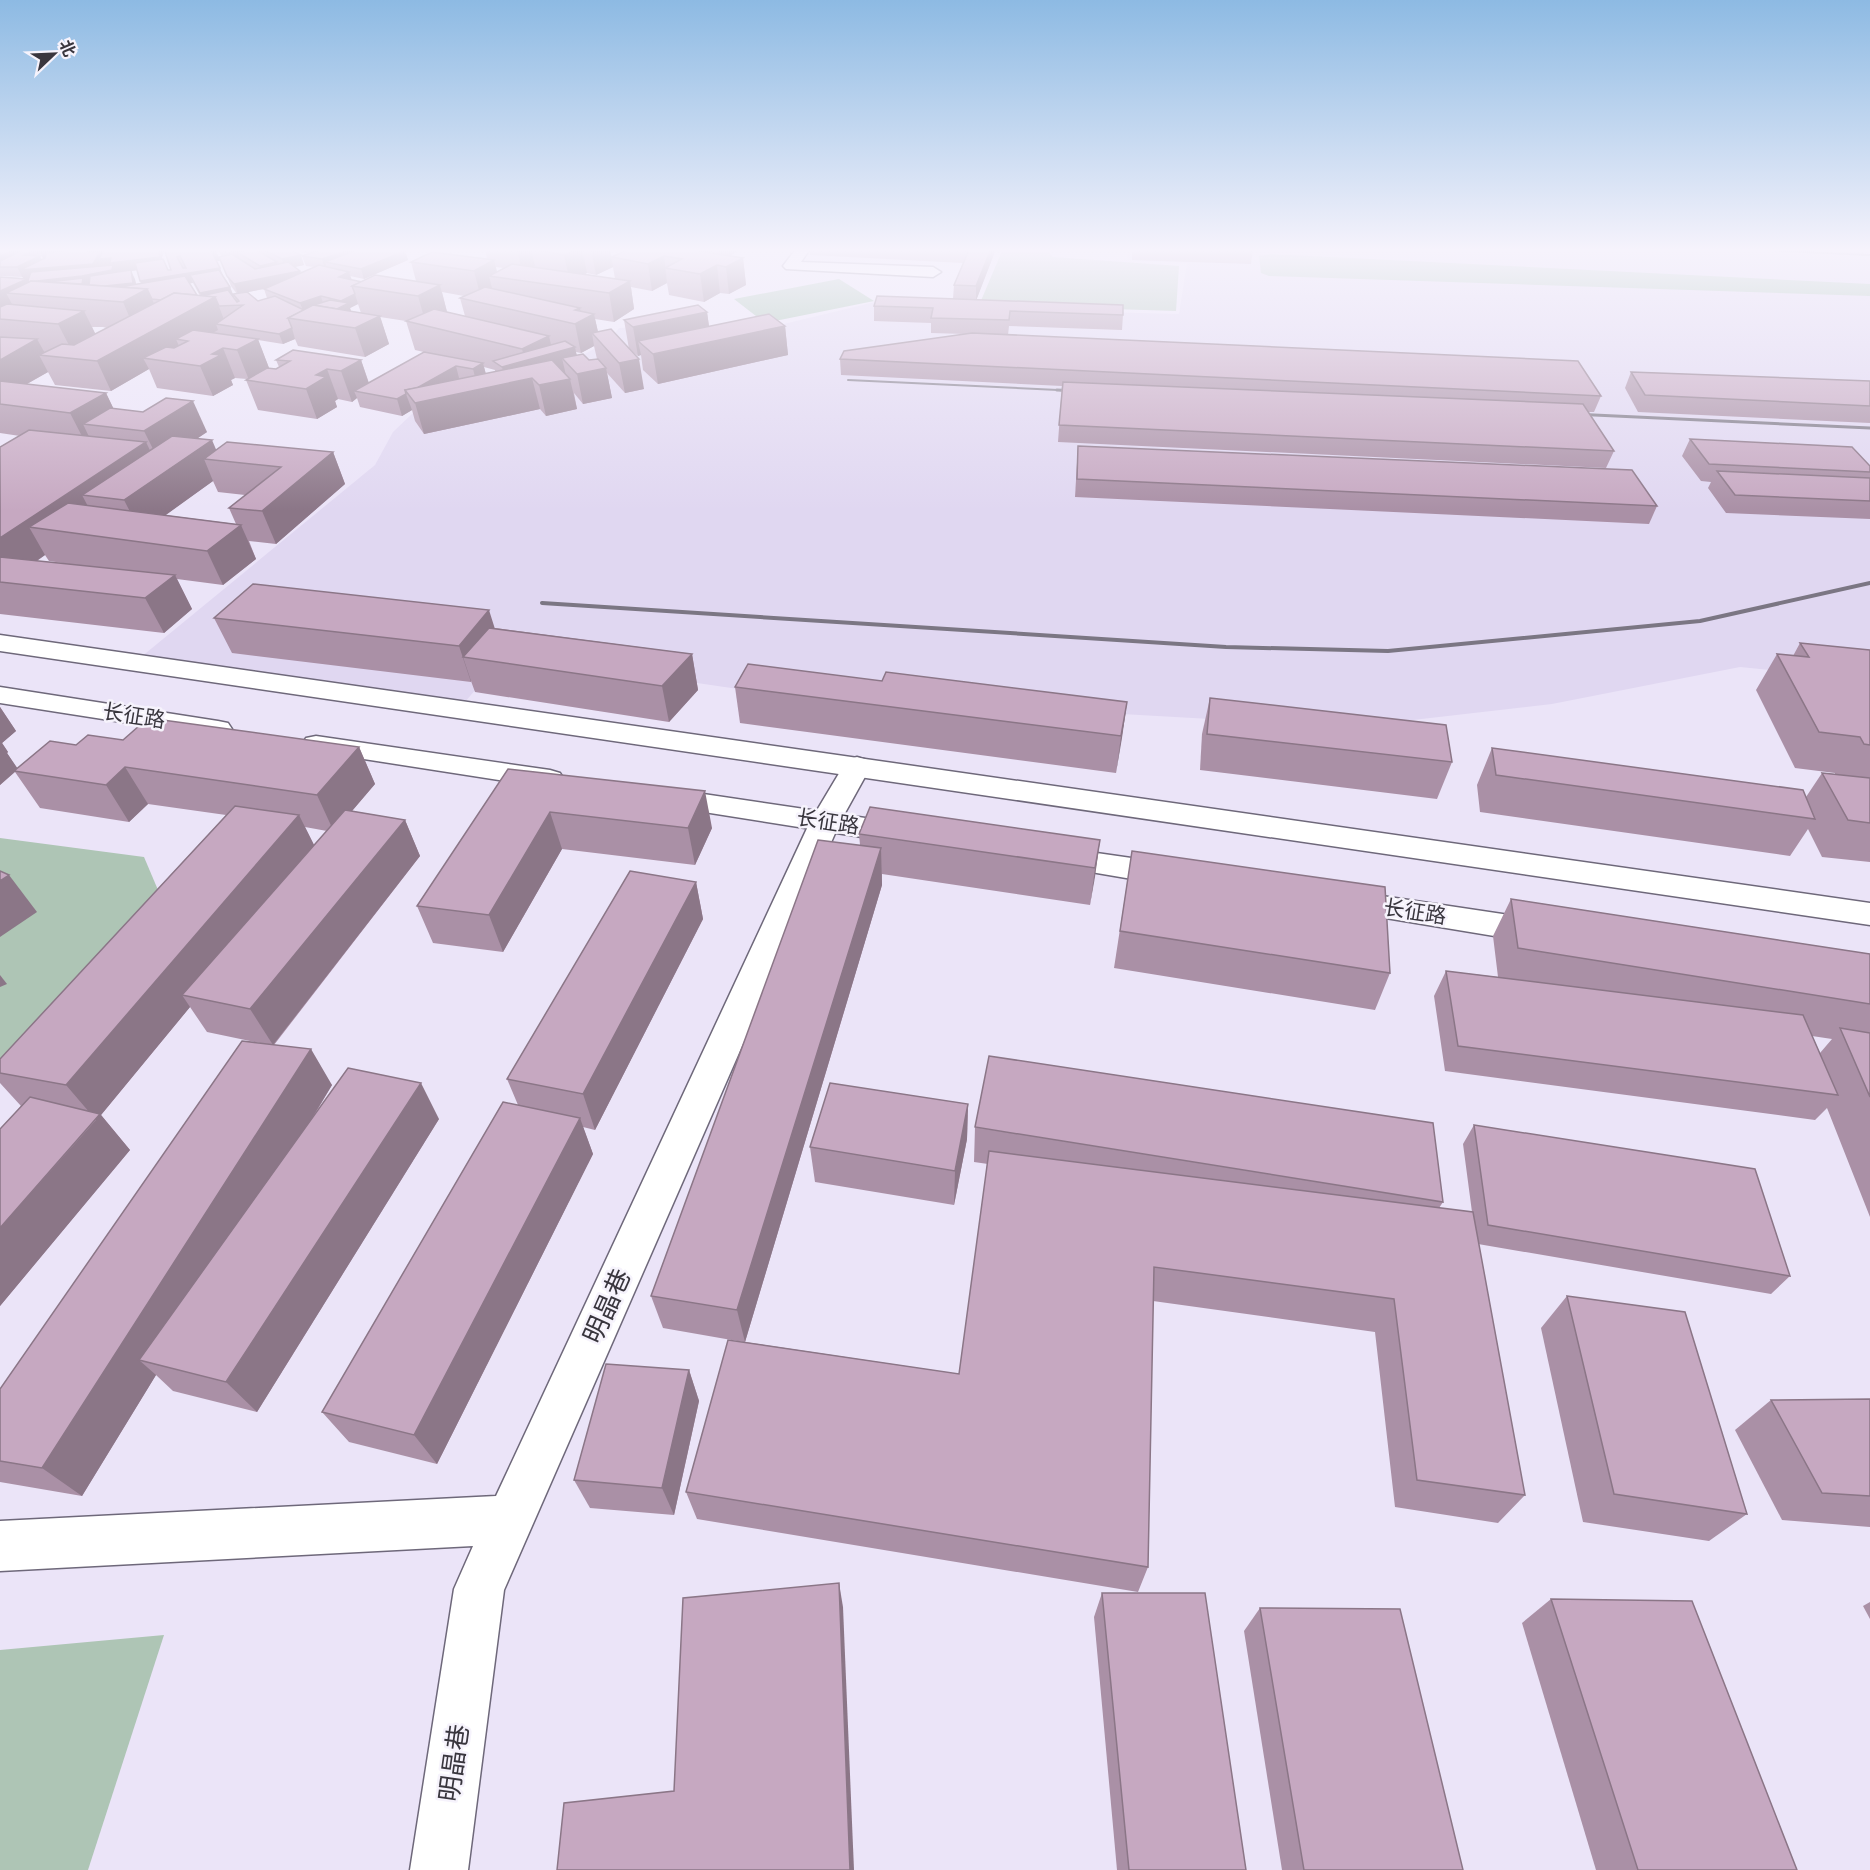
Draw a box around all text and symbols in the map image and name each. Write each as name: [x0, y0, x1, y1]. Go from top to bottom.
north arrow: [24, 24, 84, 84]
text: 北: [55, 37, 80, 59]
street label: 长征路: [101, 697, 167, 734]
street label: 长征路: [795, 803, 861, 840]
street label: 长征路: [1382, 893, 1448, 930]
street label: 明晶巷: [576, 1263, 637, 1348]
street label: 明晶巷: [432, 1722, 475, 1804]

